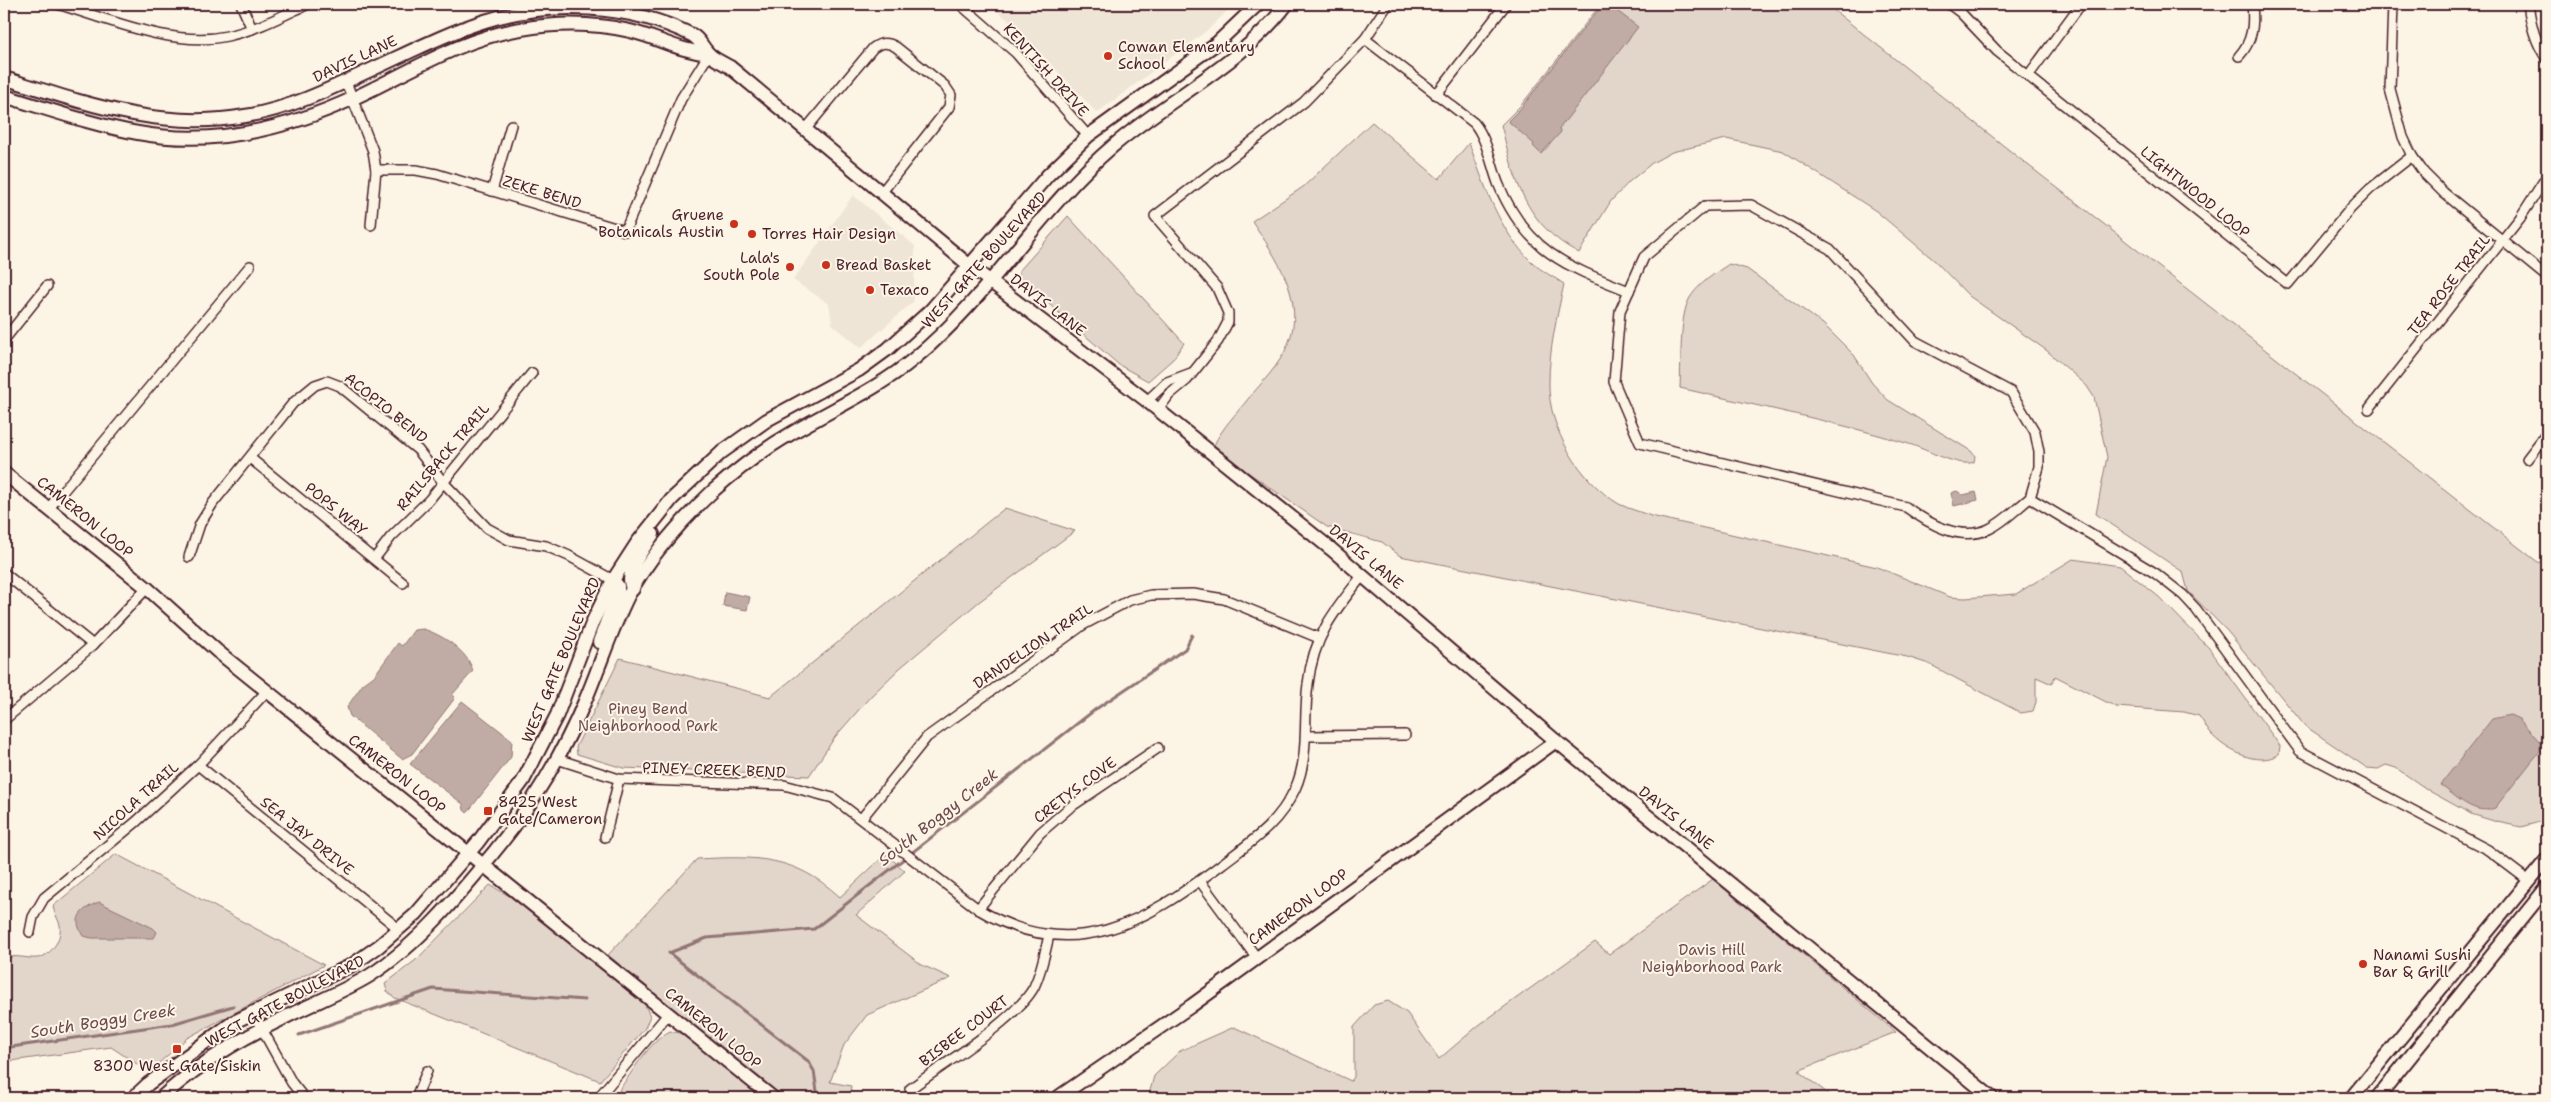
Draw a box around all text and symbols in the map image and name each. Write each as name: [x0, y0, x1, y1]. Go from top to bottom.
street label: KENTISH DRIVE: [999, 19, 1093, 121]
street label: DAVIS LANE: [310, 31, 400, 87]
place label: Cowan Elementary School: [1118, 37, 1255, 74]
marker: Cowan Elementary School: [1102, 50, 1114, 62]
street label: LIGHTWOOD LOOP: [2136, 142, 2254, 243]
street label: ZEKE BEND: [500, 171, 584, 213]
street label: WEST GATE BOULEVARD: [917, 187, 1051, 333]
place label: Gruene Botanicals Austin: [598, 205, 724, 242]
marker: Gruene Botanicals Austin: [728, 218, 740, 230]
place label: Torres Hair Design: [762, 224, 896, 244]
marker: Torres Hair Design: [746, 228, 758, 240]
street label: TEA ROSE TRAIL: [2403, 230, 2495, 340]
place label: Lala's South Pole: [703, 248, 780, 285]
place label: Bread Basket: [836, 255, 931, 275]
marker: Bread Basket: [820, 259, 832, 271]
marker: Lala's South Pole: [784, 261, 796, 273]
street label: DAVIS LANE: [1006, 269, 1090, 341]
place label: Texaco: [880, 280, 929, 300]
marker: Texaco: [864, 284, 876, 296]
street label: ACOPIO BEND: [340, 368, 432, 448]
street label: RAILSBACK TRAIL: [392, 399, 494, 515]
street label: CAMERON LOOP: [33, 472, 138, 562]
street label: POPS WAY: [301, 478, 371, 540]
street label: DAVIS LANE: [1325, 520, 1407, 594]
street label: WEST GATE BOULEVARD: [517, 574, 605, 746]
street label: DANDELION TRAIL: [969, 599, 1097, 693]
park label: Piney Bend Neighborhood Park: [578, 699, 718, 736]
street label: CAMERON LOOP: [344, 730, 450, 819]
street label: CRETYS COVE: [1030, 752, 1120, 828]
street label: NICOLA TRAIL: [89, 757, 183, 845]
street label: PINEY CREEK BEND: [642, 758, 786, 783]
water label: South Boggy Creek: [874, 764, 1002, 870]
street label: DAVIS LANE: [1634, 782, 1718, 854]
street label: SEA JAY DRIVE: [256, 792, 358, 880]
place label: 8425 West Gate/Cameron: [498, 792, 602, 829]
marker: 8425 West Gate/Cameron: [482, 805, 494, 817]
street label: CAMERON LOOP: [1244, 864, 1352, 950]
park label: Davis Hill Neighborhood Park: [1642, 940, 1782, 977]
place label: Nanami Sushi Bar & Grill: [2373, 945, 2471, 982]
street label: WEST GATE BOULEVARD: [202, 950, 368, 1052]
marker: Nanami Sushi Bar & Grill: [2357, 958, 2369, 970]
street label: CAMERON LOOP: [661, 983, 766, 1073]
street label: BISBEE COURT: [915, 991, 1013, 1071]
water label: South Boggy Creek: [29, 999, 177, 1043]
marker: 8300 West Gate/Siskin: [171, 1043, 183, 1055]
place label: 8300 West Gate/Siskin: [93, 1056, 261, 1076]

